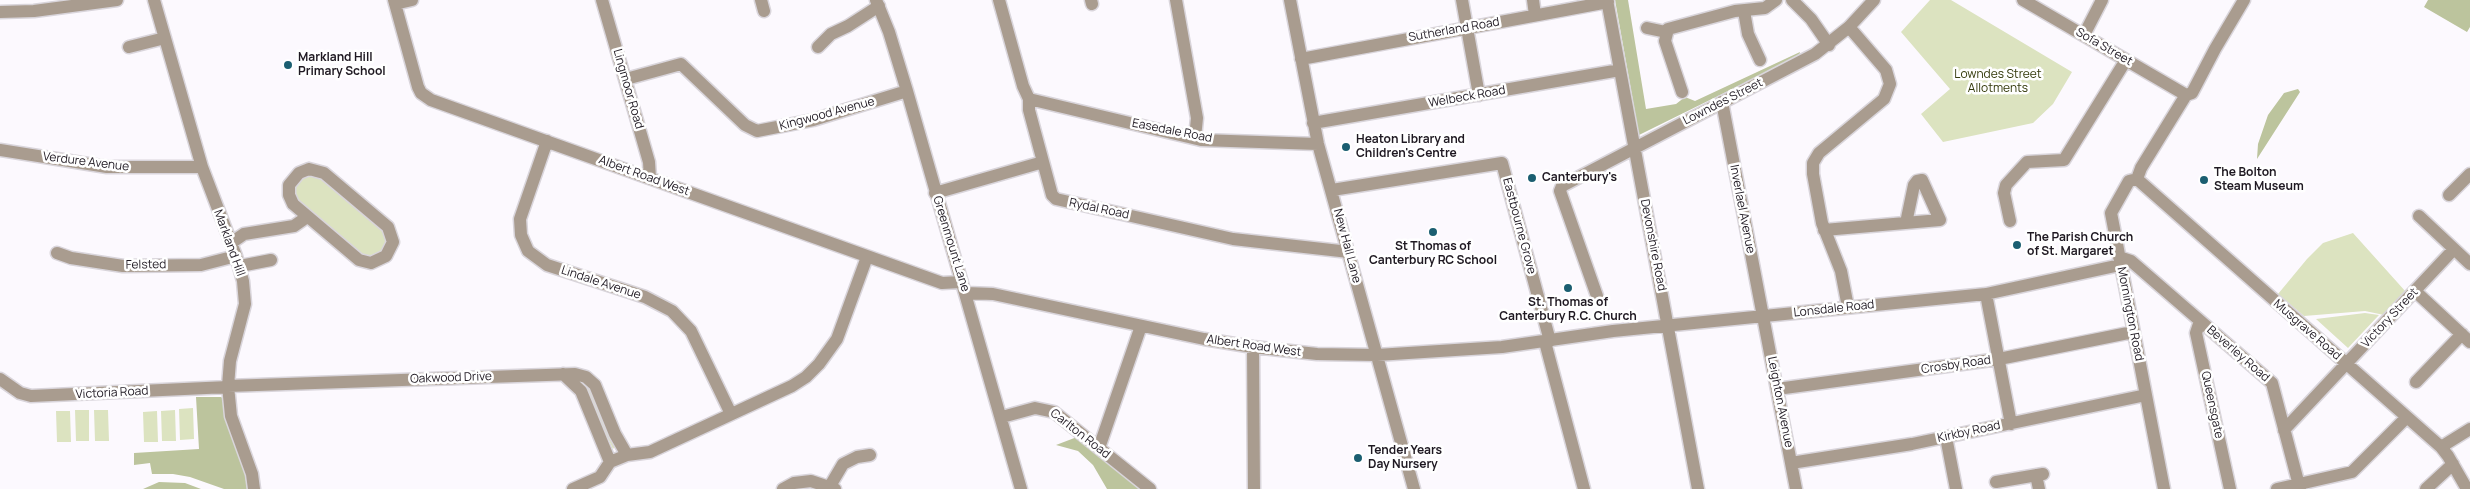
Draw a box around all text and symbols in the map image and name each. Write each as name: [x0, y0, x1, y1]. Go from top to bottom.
street label: Sutherland Road: [1407, 15, 1501, 45]
street label: Sofa Street: [2073, 25, 2135, 69]
street label: Lingmoor Road: [610, 47, 646, 131]
place label: Markland Hill Primary School: [298, 51, 386, 79]
marker: Markland Hill Primary School: [282, 59, 294, 71]
park label: Lowndes Street Allotments: [1954, 68, 2042, 96]
street label: Lowndes Street: [1681, 76, 1765, 128]
street label: Welbeck Road: [1427, 83, 1507, 111]
street label: Kingwood Avenue: [778, 94, 876, 134]
street label: Easedale Road: [1131, 116, 1213, 146]
place label: Heaton Library and Children's Centre: [1356, 133, 1465, 161]
marker: Heaton Library and Children's Centre: [1340, 141, 1352, 153]
street label: Verdure Avenue: [42, 150, 130, 174]
street label: Albert Road West: [597, 153, 691, 199]
street label: Inverlael Avenue: [1726, 164, 1758, 254]
place label: The Bolton Steam Museum: [2214, 166, 2304, 194]
place label: Canterbury's: [1542, 171, 1617, 185]
marker: Canterbury's: [1526, 172, 1538, 184]
marker: The Bolton Steam Museum: [2198, 174, 2210, 186]
street label: Eastbourne Grove: [1499, 176, 1539, 276]
street label: Greenmount Lane: [930, 194, 972, 294]
street label: Rydal Road: [1068, 196, 1130, 222]
street label: Devonshire Road: [1637, 198, 1669, 292]
street label: New Hall Lane: [1330, 207, 1364, 285]
street label: Markland Hill: [210, 208, 248, 278]
marker: St Thomas of Canterbury RC School: [1427, 226, 1439, 238]
place label: The Parish Church of St. Margaret: [2027, 231, 2133, 259]
marker: The Parish Church of St. Margaret: [2011, 239, 2023, 251]
place label: St Thomas of Canterbury RC School: [1369, 240, 1497, 268]
street label: Felsted: [126, 257, 166, 273]
street label: Lindale Avenue: [559, 263, 643, 303]
street label: Mornington Road: [2114, 266, 2146, 362]
marker: St. Thomas of Canterbury R.C. Church: [1562, 282, 1574, 294]
street label: Victory Street: [2359, 285, 2421, 351]
place label: St. Thomas of Canterbury R.C. Church: [1499, 296, 1637, 324]
street label: Musgrave Road: [2270, 297, 2344, 363]
street label: Lonsdale Road: [1793, 298, 1875, 320]
street label: Beverley Road: [2204, 323, 2272, 385]
street label: Albert Road West: [1206, 332, 1302, 360]
street label: Crosby Road: [1920, 353, 1992, 377]
street label: Leighton Avenue: [1764, 355, 1796, 449]
street label: Oakwood Drive: [410, 369, 492, 387]
street label: Queensgate: [2198, 370, 2226, 440]
street label: Victoria Road: [75, 384, 149, 402]
street label: Carlton Road: [1047, 406, 1113, 462]
street label: Kirkby Road: [1936, 418, 2002, 446]
place label: Tender Years Day Nursery: [1368, 444, 1442, 472]
marker: Tender Years Day Nursery: [1352, 452, 1364, 464]

